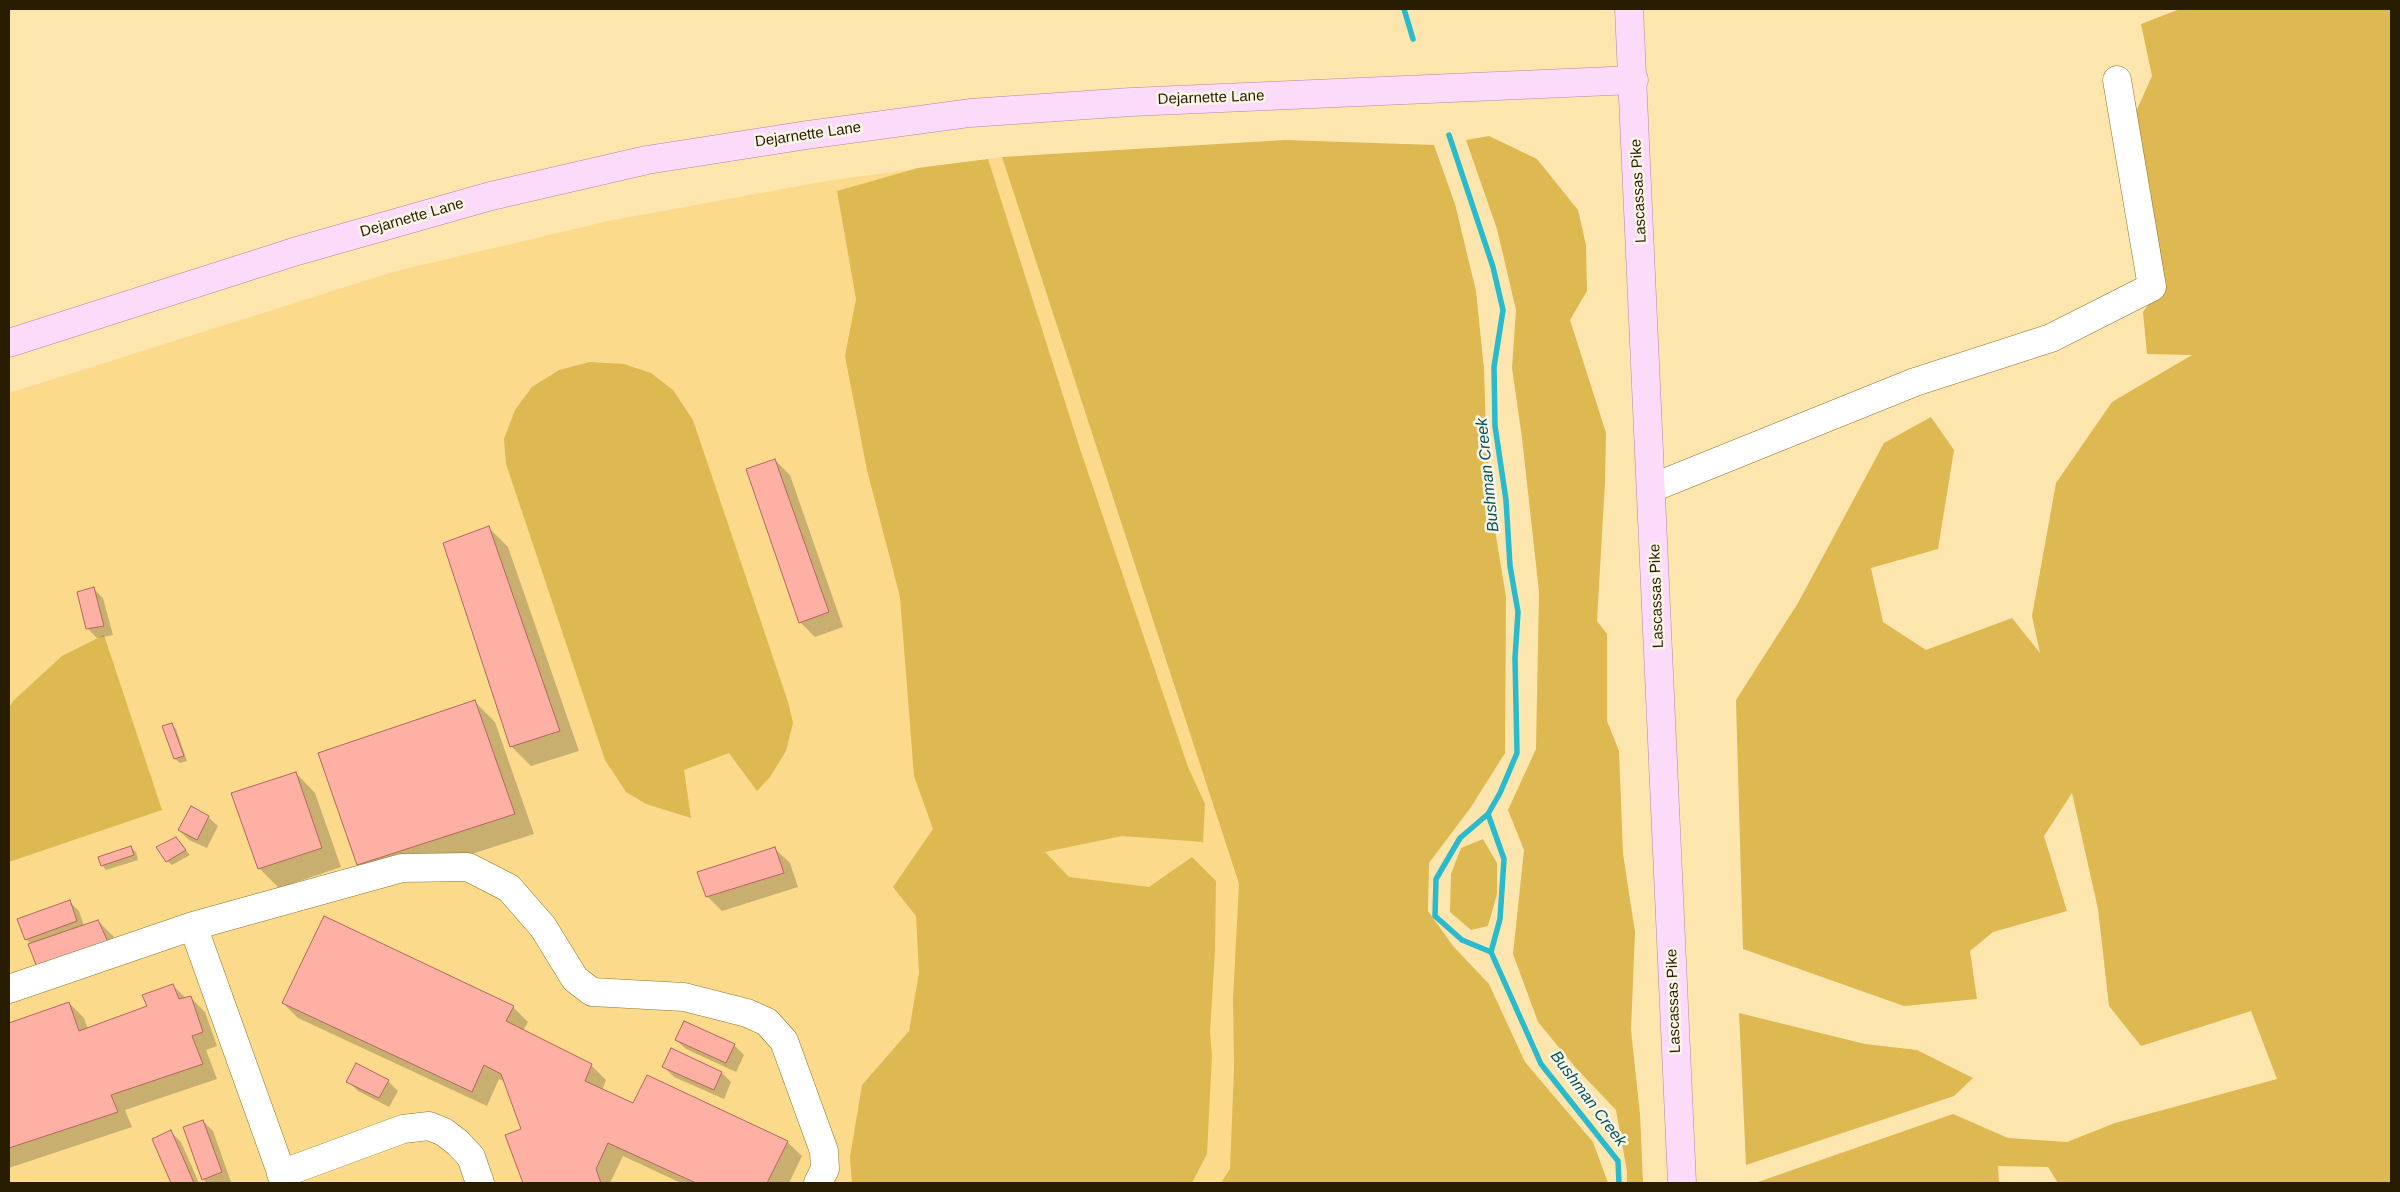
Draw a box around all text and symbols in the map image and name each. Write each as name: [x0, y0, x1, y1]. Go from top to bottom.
street label: Dejarnette Lane: [1157, 87, 1265, 109]
street label: Dejarnette Lane: [754, 119, 862, 151]
street label: Lascassas Pike: [1627, 138, 1651, 244]
street label: Dejarnette Lane: [358, 195, 466, 241]
water label: Bushman Creek: [1472, 417, 1504, 533]
street label: Lascassas Pike: [1646, 544, 1668, 648]
street label: Lascassas Pike: [1663, 949, 1685, 1053]
water label: Bushman Creek: [1546, 1047, 1630, 1151]

